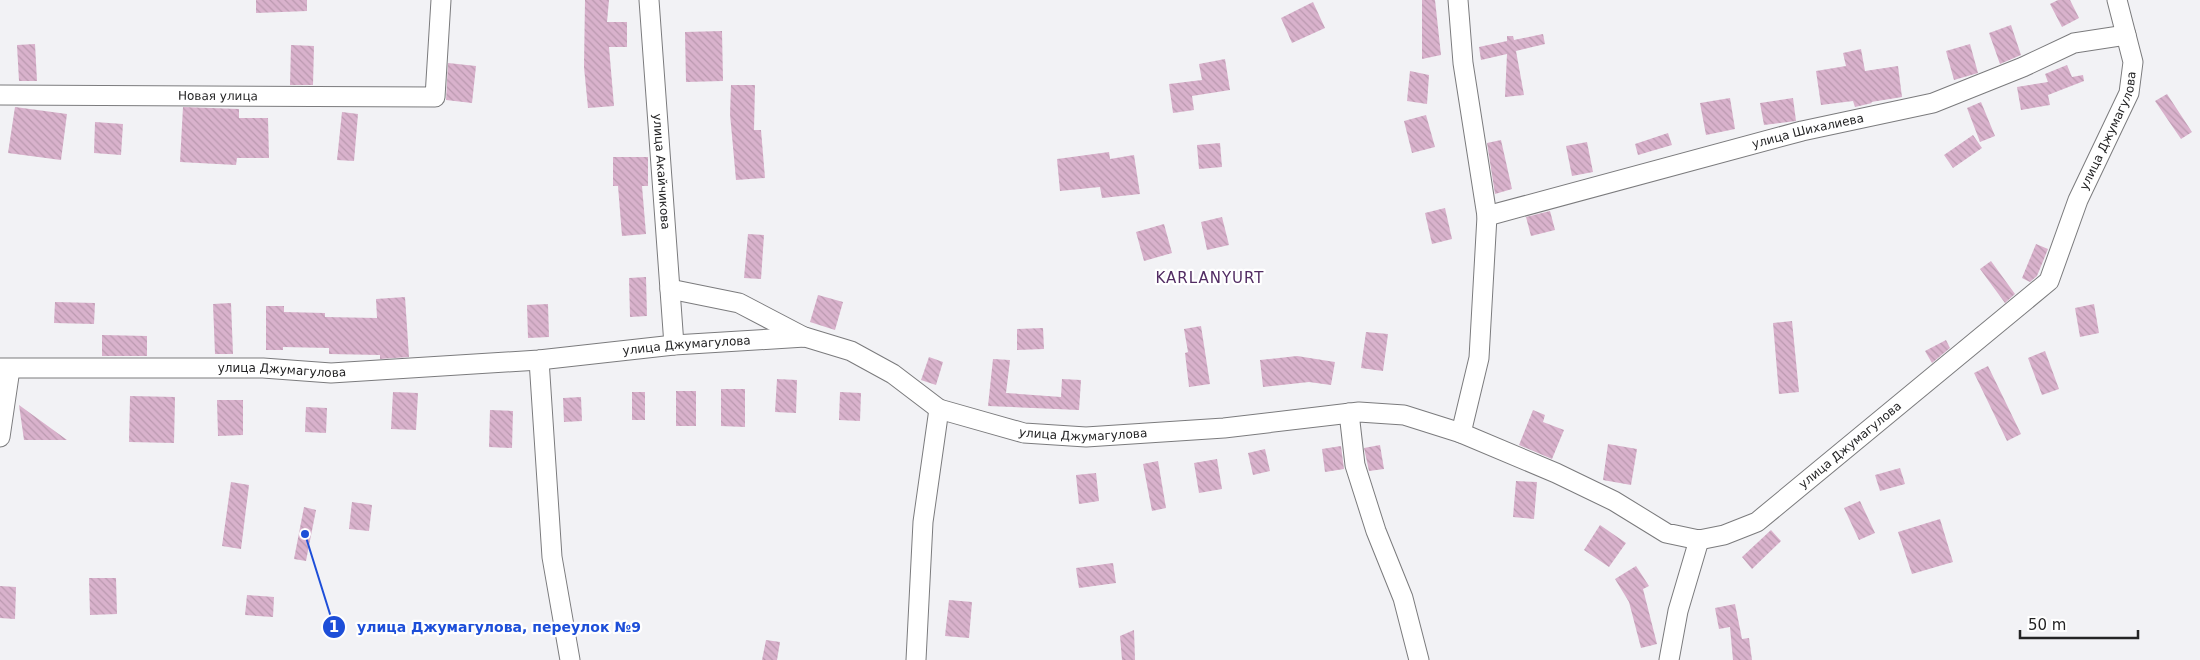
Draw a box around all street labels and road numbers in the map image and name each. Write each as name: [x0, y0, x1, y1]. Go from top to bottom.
street label: улица Джумагулова: [2077, 70, 2139, 192]
street label: Новая улица: [178, 89, 258, 103]
street label: улица Шихалиева: [1750, 111, 1865, 151]
street label: улица Акайчикова: [650, 113, 673, 230]
street label: улица Джумагулова: [622, 333, 751, 358]
street label: улица Джумагулова: [218, 361, 346, 380]
street label: улица Джумагулова: [1796, 399, 1904, 491]
street label: улица Джумагулова: [1017, 425, 1148, 444]

